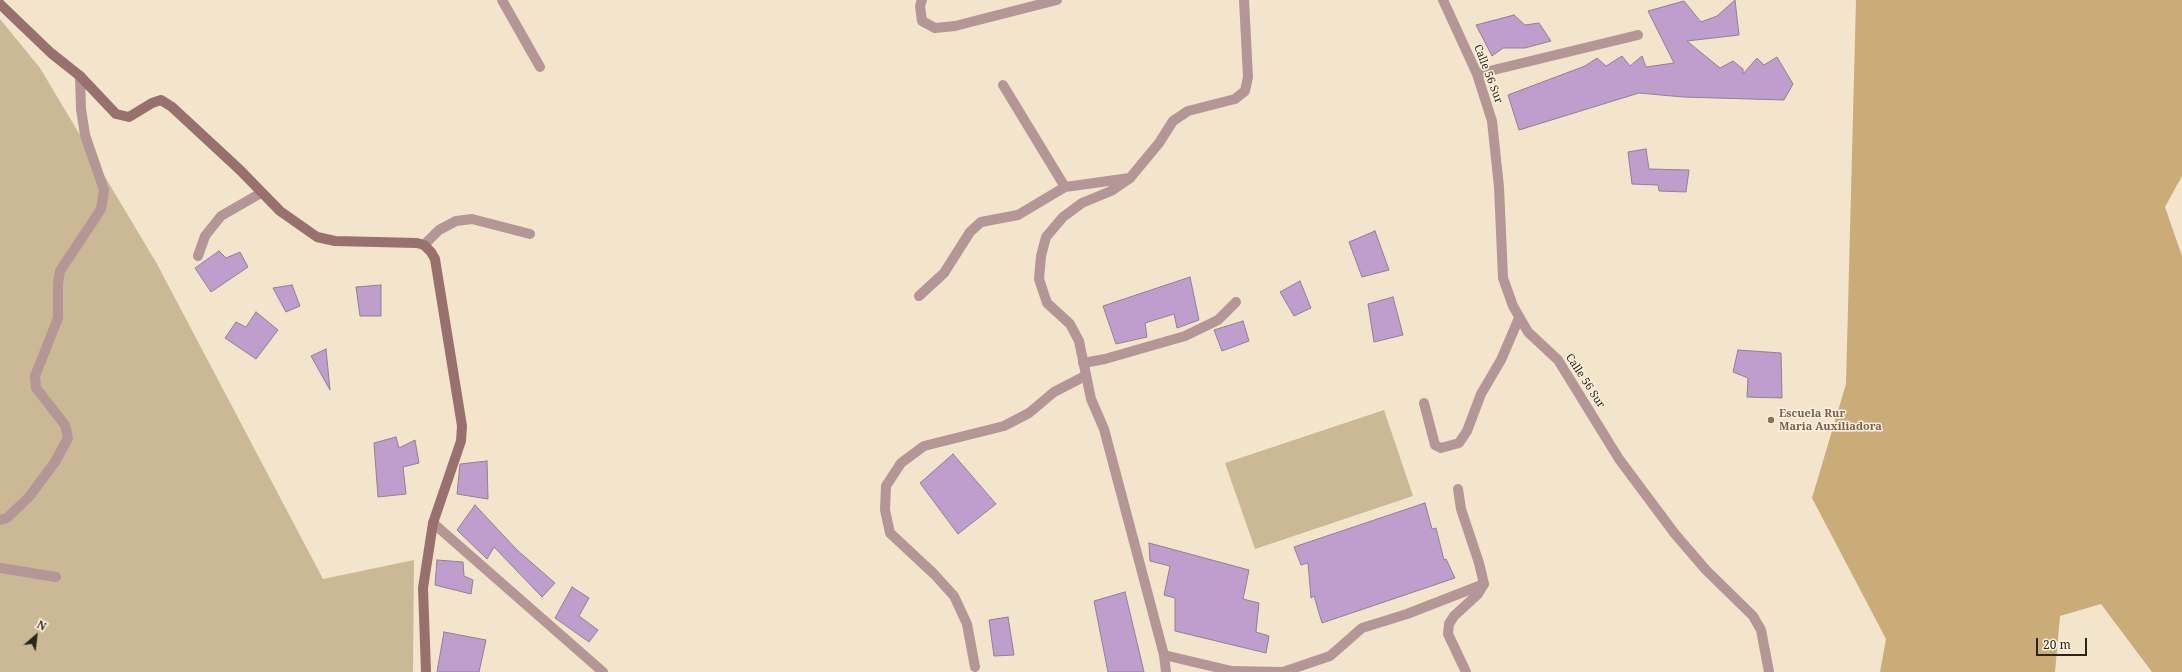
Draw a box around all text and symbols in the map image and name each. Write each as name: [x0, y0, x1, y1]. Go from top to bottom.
street label: Calle 56 Sur: [1471, 43, 1505, 105]
street label: Calle 56 Sur: [1563, 351, 1607, 411]
place label: Escuela Rur Maria Auxiliadora: [1779, 407, 1882, 433]
marker: Escuela Rur Maria Auxiliadora: [1766, 415, 1776, 425]
north arrow: [16, 616, 56, 656]
text: N: [35, 616, 49, 634]
scale bar: [2038, 630, 2089, 656]
text: 20 m: [2043, 636, 2071, 653]

